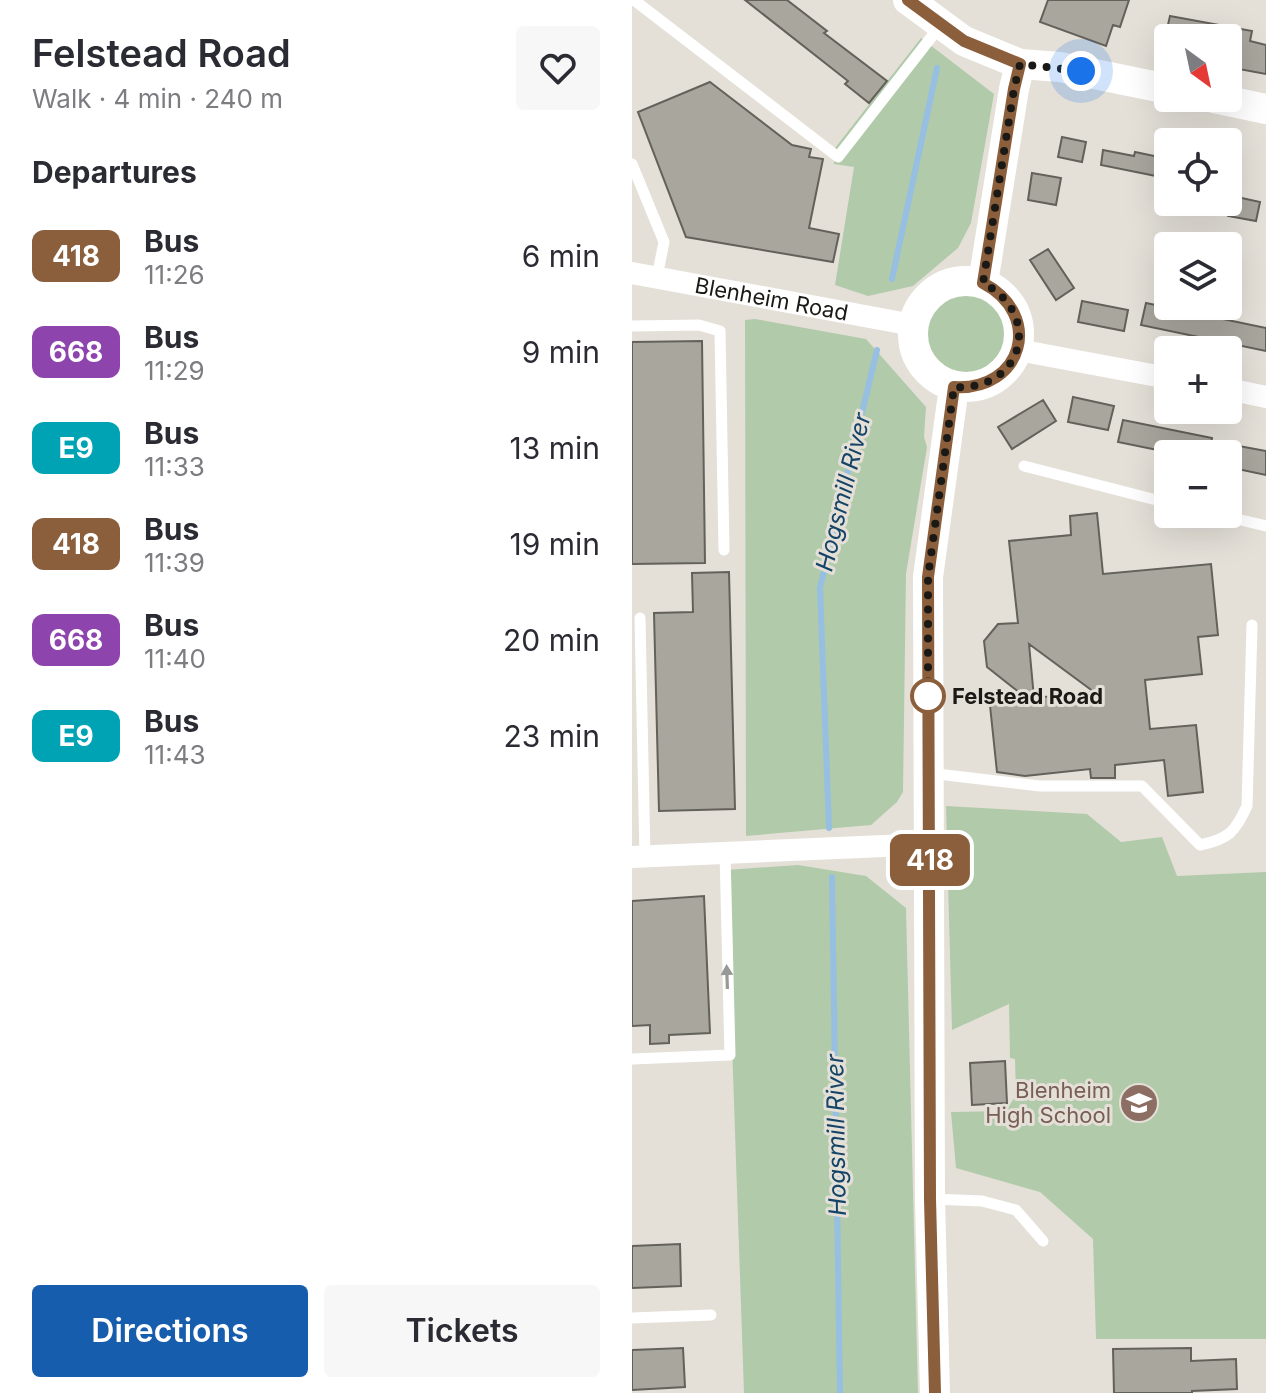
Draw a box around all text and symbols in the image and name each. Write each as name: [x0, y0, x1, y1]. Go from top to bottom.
north arrow: [1154, 24, 1242, 112]
map controls: [1154, 24, 1242, 528]
button: heart: [516, 26, 600, 110]
text: Felstead Road: [32, 30, 291, 76]
your location: [1061, 51, 1101, 91]
text: Walk · 4 min · 240 m: [32, 83, 283, 114]
button: locate: [1154, 128, 1242, 216]
text: Departures: [32, 154, 197, 190]
text: Bus: [144, 223, 199, 259]
button: layers: [1154, 232, 1242, 320]
text: 6 min: [522, 238, 600, 274]
text: 418: [52, 239, 100, 273]
text: 11:26: [144, 259, 205, 290]
street label: Blenheim Road: [693, 272, 850, 326]
text: Bus: [144, 319, 199, 355]
text: 9 min: [522, 334, 600, 370]
text: 668: [49, 335, 103, 369]
button: +: [1154, 336, 1242, 424]
text: 11:29: [144, 355, 205, 386]
water label: Hogsmill River: [809, 409, 877, 574]
text: Bus: [144, 415, 199, 451]
text: 13 min: [510, 430, 600, 466]
text: E9: [58, 431, 94, 465]
button: −: [1154, 440, 1242, 528]
text: 11:33: [144, 451, 205, 482]
text: Bus: [144, 511, 199, 547]
text: 19 min: [509, 526, 600, 562]
text: 418: [52, 527, 100, 561]
text: 11:39: [144, 547, 205, 578]
text: Bus: [144, 607, 199, 643]
text: 20 min: [503, 622, 600, 658]
text: 668: [49, 623, 103, 657]
text: 11:40: [144, 643, 206, 674]
marker: Felstead Road: [911, 679, 945, 713]
place label: Felstead Road: [952, 683, 1103, 709]
text: Bus: [144, 703, 199, 739]
text: 23 min: [503, 718, 600, 754]
text: E9: [58, 719, 94, 753]
text: 11:43: [144, 739, 206, 770]
line badge: 418: [884, 834, 976, 886]
text: 418: [906, 843, 954, 877]
one-way arrow: [721, 964, 734, 989]
water label: Hogsmill River: [820, 1053, 852, 1216]
place label: Blenheim High School: [985, 1077, 1111, 1128]
school or university icon: Blenheim High School: [1118, 1082, 1160, 1124]
button: Directions: [32, 1285, 308, 1377]
button: Tickets: [324, 1285, 600, 1377]

